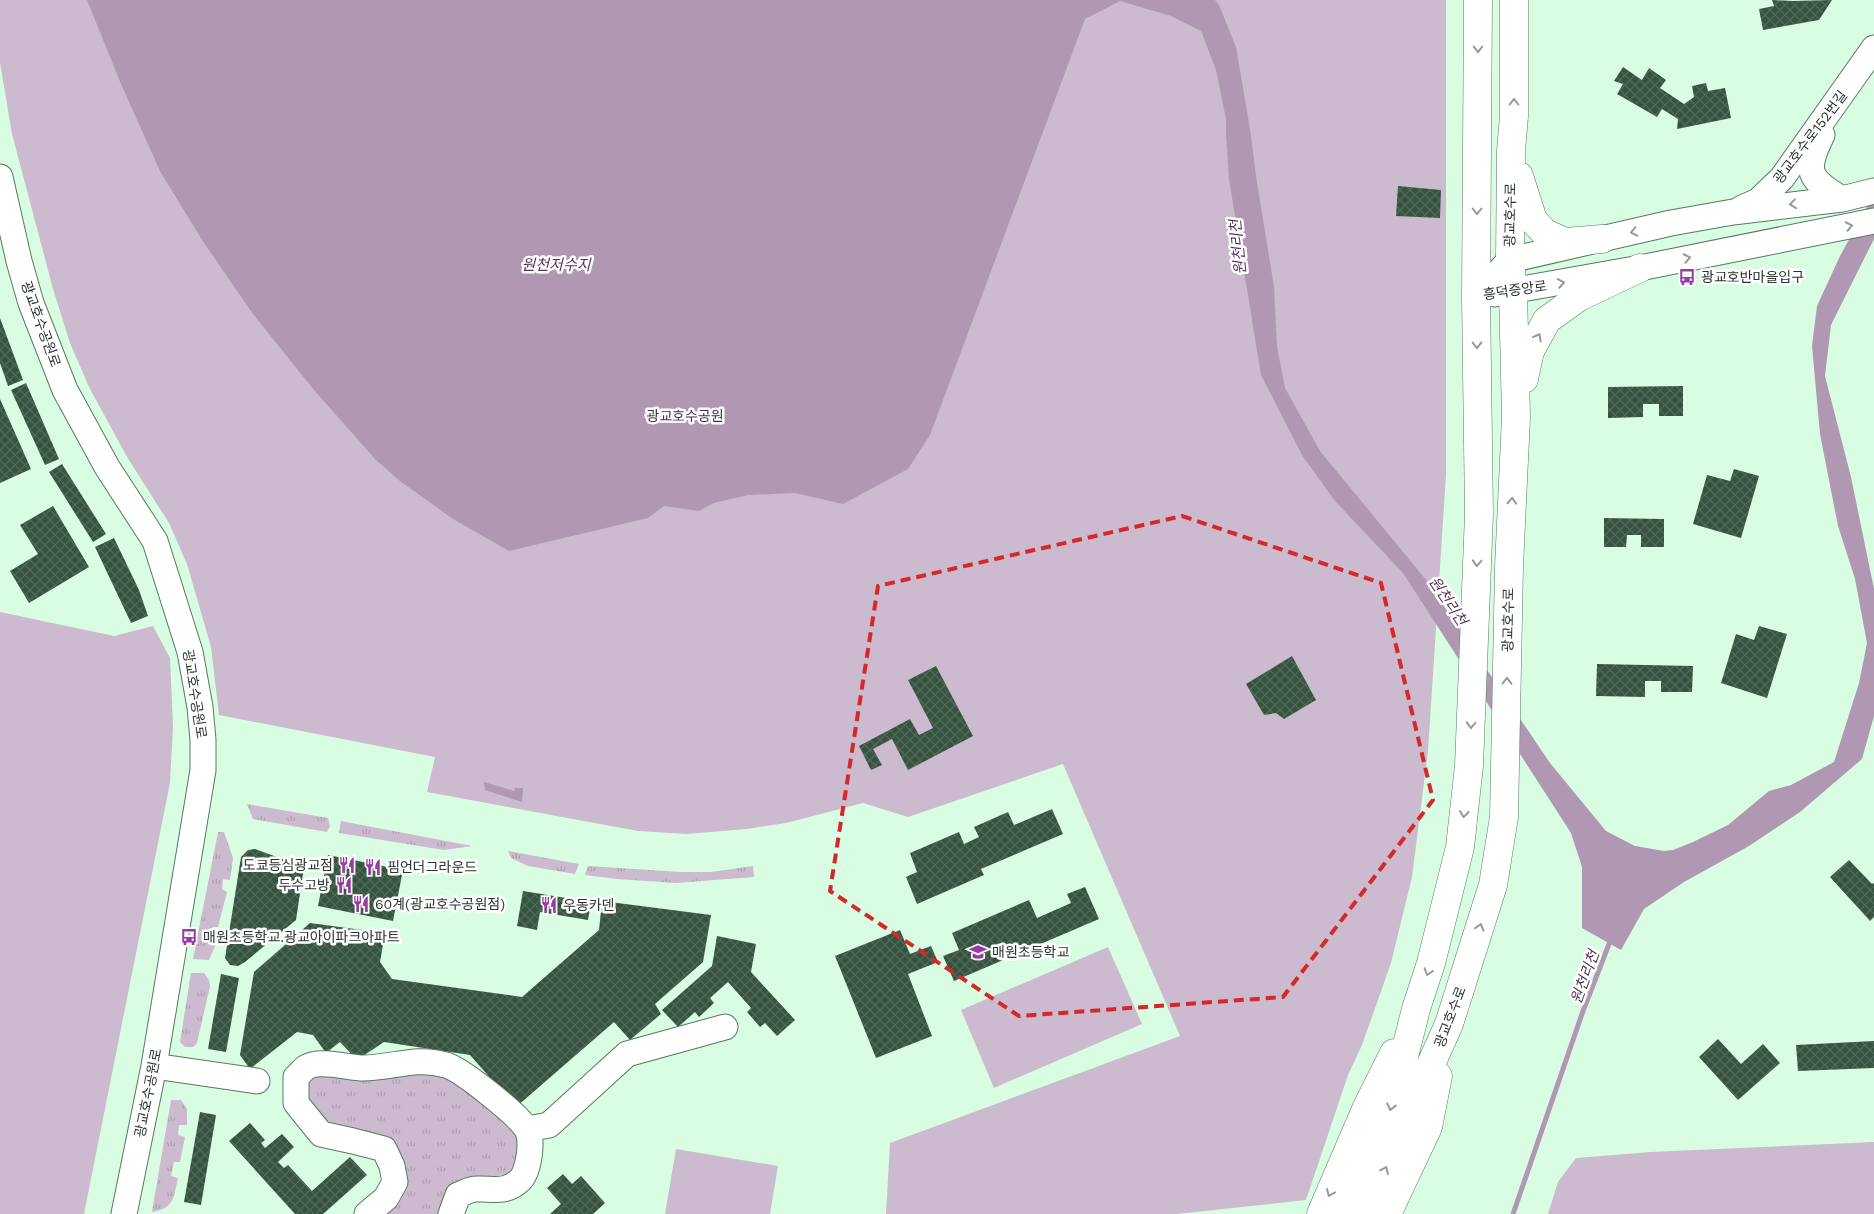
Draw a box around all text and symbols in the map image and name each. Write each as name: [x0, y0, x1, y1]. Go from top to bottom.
one-way arrow: [1473, 45, 1483, 53]
street label: 광교호수로152번길: [1770, 87, 1850, 187]
one-way arrow: [1509, 98, 1519, 106]
street label: 광교호수로: [1501, 183, 1519, 247]
one-way arrow: [1789, 199, 1797, 209]
one-way arrow: [1472, 208, 1482, 215]
water label: 원천리천: [1226, 216, 1250, 275]
one-way arrow: [1845, 221, 1854, 232]
one-way arrow: [1629, 226, 1638, 237]
one-way arrow: [1683, 254, 1692, 264]
water label: 원천저수지: [521, 256, 592, 274]
bus stop icon: 광교호반마을입구: [1677, 267, 1697, 287]
place label: 광교호반마을입구: [1701, 269, 1804, 285]
street label: 흥덕중앙로: [1482, 278, 1548, 302]
one-way arrow: [1557, 278, 1566, 288]
street label: 광교호수공원로: [18, 279, 64, 369]
one-way arrow: [1531, 333, 1541, 342]
one-way arrow: [1472, 342, 1482, 349]
park label: 광교호수공원: [646, 408, 724, 424]
one-way arrow: [1507, 497, 1518, 505]
one-way arrow: [1472, 559, 1482, 567]
water label: 원천리천: [1425, 573, 1472, 631]
street label: 광교호수로: [1499, 588, 1517, 652]
street label: 광교호수공원로: [180, 648, 210, 740]
one-way arrow: [1502, 677, 1512, 684]
one-way arrow: [1465, 721, 1476, 729]
one-way arrow: [1459, 810, 1470, 818]
restaurant icon: 도쿄등심광교점: [337, 855, 357, 875]
place label: 도쿄등심광교점: [243, 857, 333, 873]
restaurant icon: 핌언더그라운드: [363, 857, 383, 877]
place label: 핌언더그라운드: [387, 859, 477, 875]
restaurant icon: 두수고방: [334, 875, 354, 895]
place label: 두수고방: [278, 877, 330, 893]
restaurant icon: 60계(광교호수공원점): [351, 894, 371, 914]
restaurant icon: 우동카덴: [539, 895, 559, 915]
place label: 60계(광교호수공원점): [375, 896, 505, 912]
place label: 우동카덴: [563, 897, 615, 913]
one-way arrow: [1474, 924, 1484, 932]
bus stop icon: 매원초등학교.광교아이파크아파트: [179, 927, 199, 947]
place label: 매원초등학교.광교아이파크아파트: [203, 929, 400, 945]
school or university icon: 매원초등학교: [968, 942, 988, 962]
place label: 매원초등학교: [992, 944, 1069, 960]
water label: 원천리천: [1567, 946, 1604, 1006]
one-way arrow: [1424, 968, 1434, 976]
street label: 광교호수로: [1431, 984, 1469, 1050]
street label: 광교호수공원로: [132, 1047, 164, 1139]
one-way arrow: [1387, 1103, 1397, 1111]
one-way arrow: [1378, 1166, 1389, 1175]
one-way arrow: [1325, 1189, 1335, 1197]

